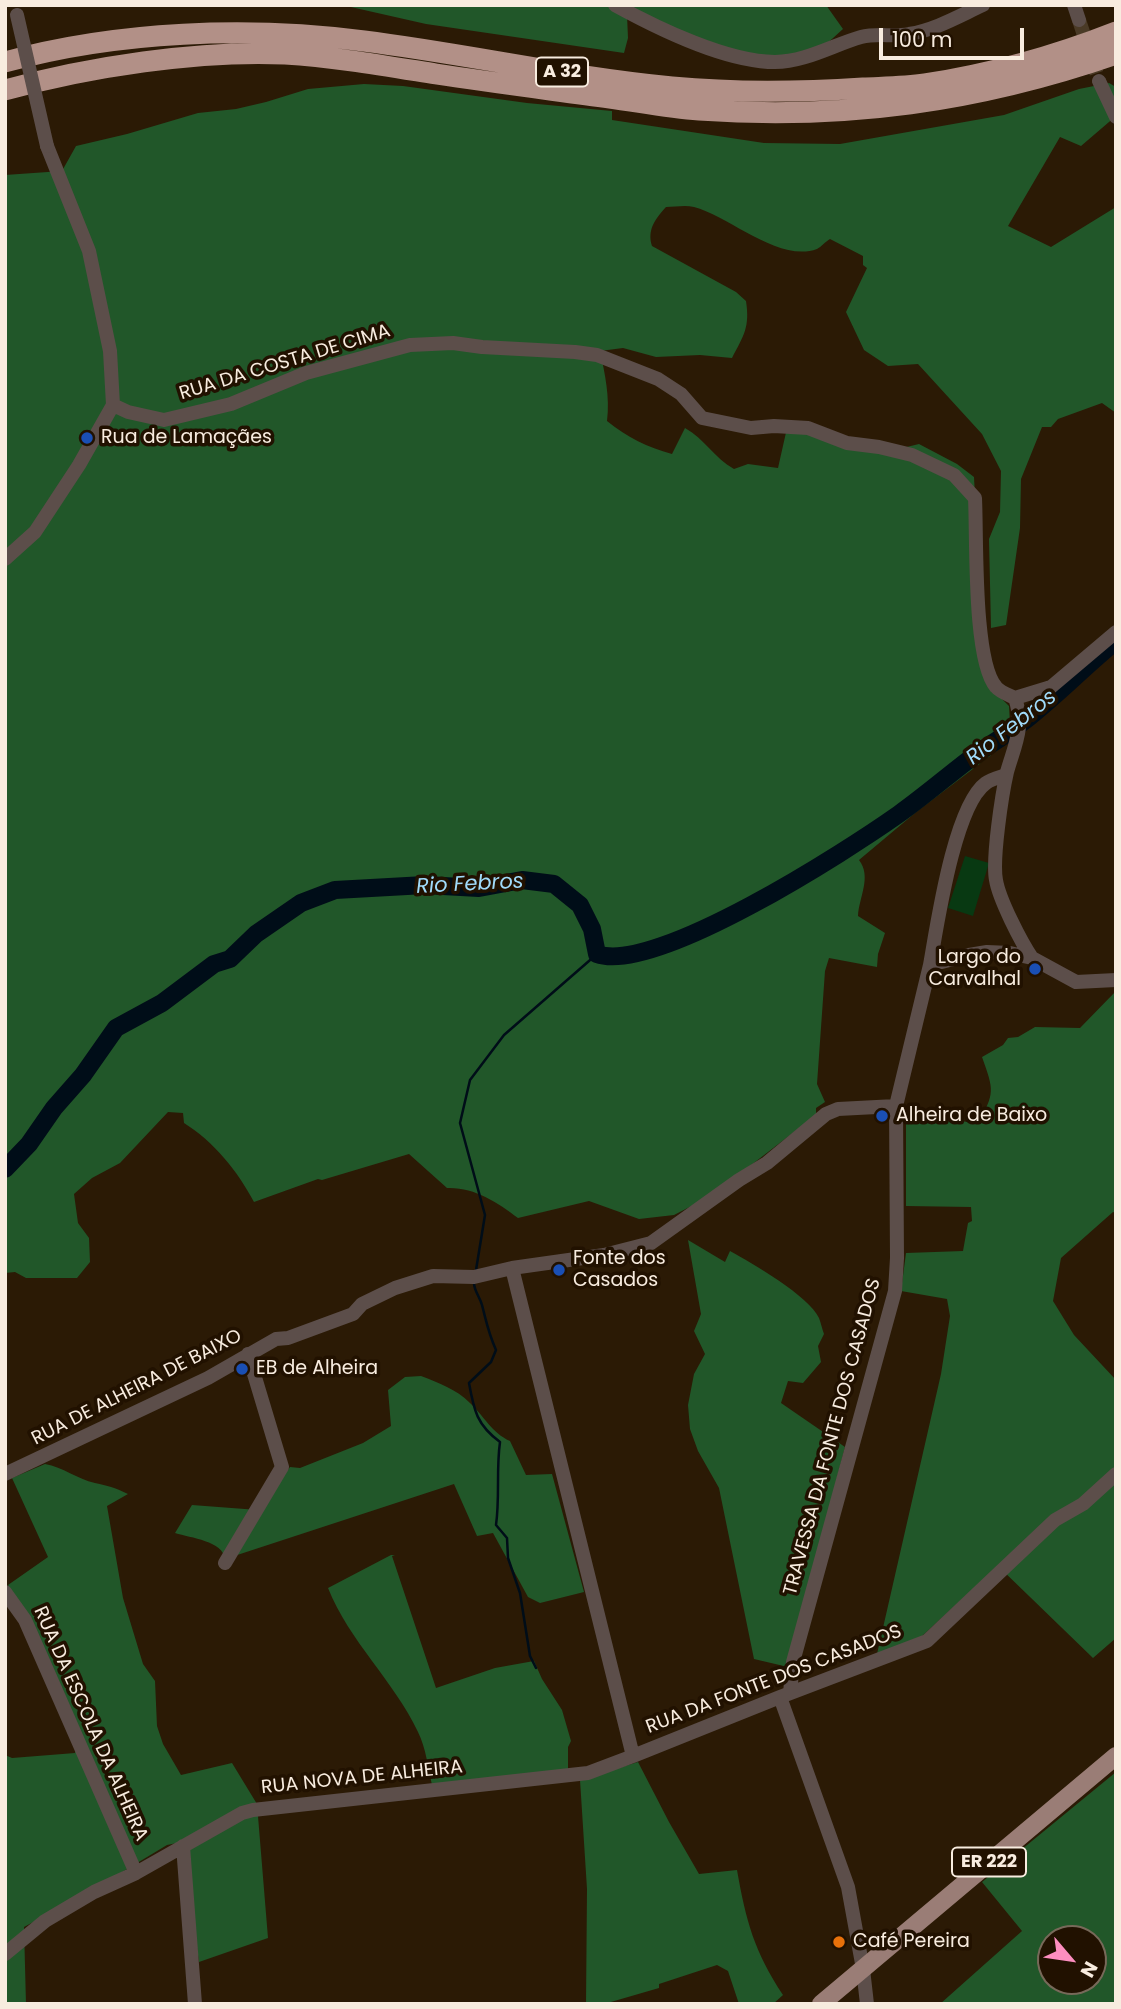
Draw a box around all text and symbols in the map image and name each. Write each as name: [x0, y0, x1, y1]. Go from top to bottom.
scale bar: [883, 14, 1028, 58]
text: 100 m: [892, 25, 952, 54]
road number: A 32: [536, 58, 588, 86]
street label: RUA DA COSTA DE CIMA: [177, 320, 393, 406]
place label: Rua de Lamaçães: [101, 427, 272, 449]
marker: Rua de Lamaçães: [79, 430, 95, 446]
water label: Rio Febros: [962, 685, 1062, 771]
water label: Rio Febros: [416, 870, 524, 900]
place label: Largo do Carvalhal: [929, 947, 1021, 991]
marker: Largo do Carvalhal: [1027, 961, 1043, 977]
place label: Alheira de Baixo: [896, 1105, 1047, 1127]
marker: Alheira de Baixo: [874, 1108, 890, 1124]
place label: Fonte dos Casados: [573, 1248, 666, 1292]
marker: Fonte dos Casados: [551, 1262, 567, 1278]
street label: TRAVESSA DA FONTE DOS CASADOS: [780, 1276, 886, 1598]
street label: RUA DE ALHEIRA DE BAIXO: [28, 1325, 246, 1451]
place label: EB de Alheira: [256, 1358, 378, 1380]
marker: EB de Alheira: [234, 1361, 250, 1377]
street label: RUA DA ESCOLA DA ALHEIRA: [28, 1603, 152, 1845]
street label: RUA DA FONTE DOS CASADOS: [643, 1621, 905, 1739]
street label: RUA NOVA DE ALHEIRA: [260, 1756, 464, 1800]
road number: ER 222: [952, 1848, 1026, 1876]
north arrow: [1037, 1925, 1107, 1995]
place label: Café Pereira: [853, 1931, 970, 1953]
marker: Café Pereira: [831, 1934, 847, 1950]
text: N: [1074, 1957, 1104, 1982]

